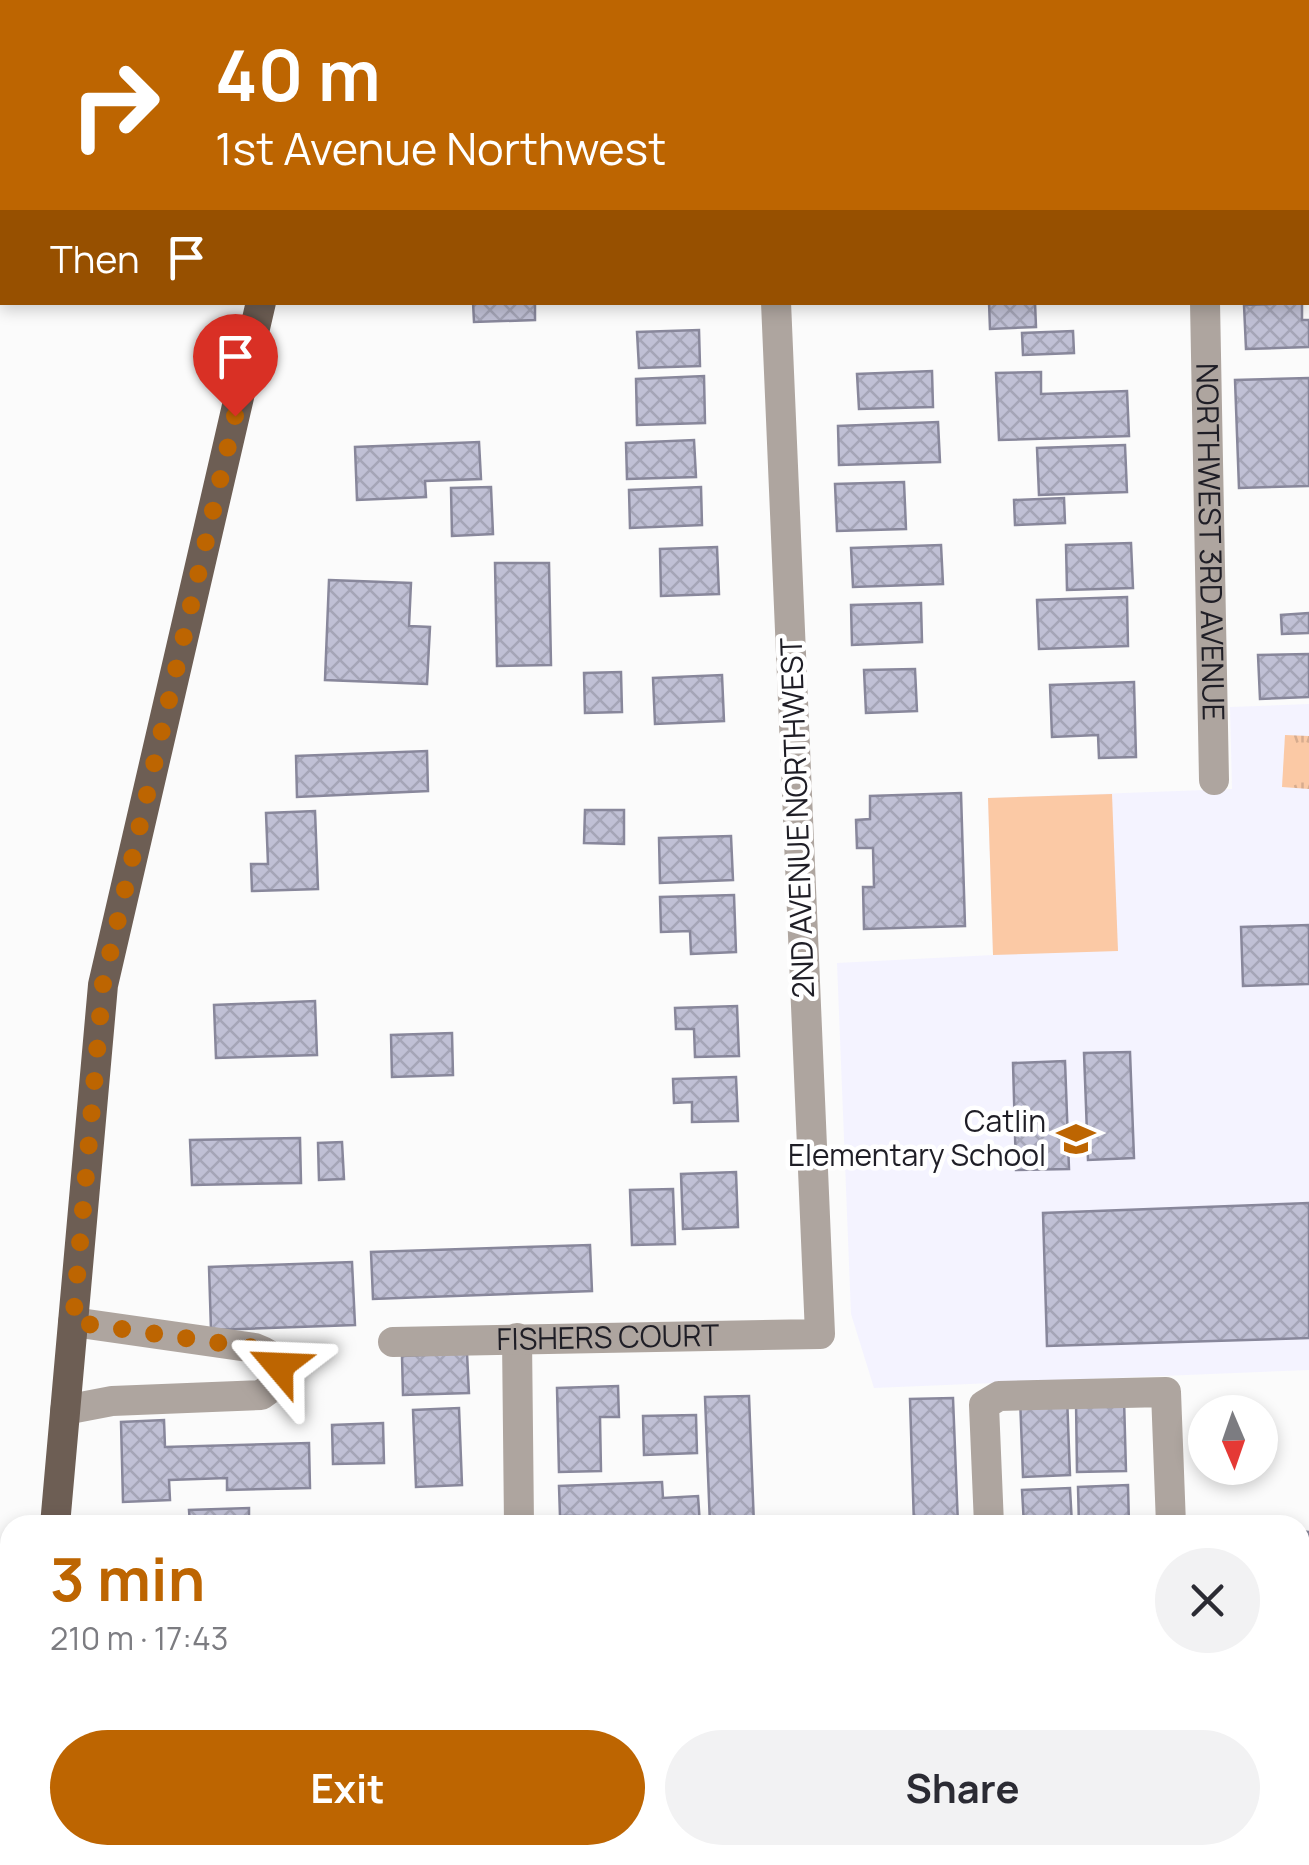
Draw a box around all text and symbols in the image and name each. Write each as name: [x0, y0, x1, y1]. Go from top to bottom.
text: 40 m: [215, 26, 381, 122]
icon: right: [50, 40, 180, 170]
text: 1st Avenue Northwest: [215, 117, 666, 179]
icon: arrive: [159, 230, 214, 285]
text: Then: [50, 232, 139, 284]
pin: [193, 314, 278, 417]
icon: arrive: [208, 329, 263, 384]
street label: NORTHWEST 3RD AVENUE: [1187, 363, 1235, 721]
street label: 2ND AVENUE NORTHWEST: [770, 637, 823, 999]
place label: Catlin Elementary School: [788, 1100, 1046, 1175]
school or university icon: Catlin Elementary School: [1055, 1118, 1097, 1160]
position arrow: [227, 1314, 331, 1418]
street label: FISHERS COURT: [496, 1314, 720, 1359]
north arrow: [1188, 1395, 1278, 1485]
map controls: [1188, 1395, 1278, 1485]
text: 3 min: [50, 1537, 205, 1619]
button: close: [1155, 1548, 1260, 1653]
text: 210 m · 17:43: [50, 1616, 229, 1660]
button: Exit: [50, 1730, 645, 1845]
button: Share: [665, 1730, 1260, 1845]

